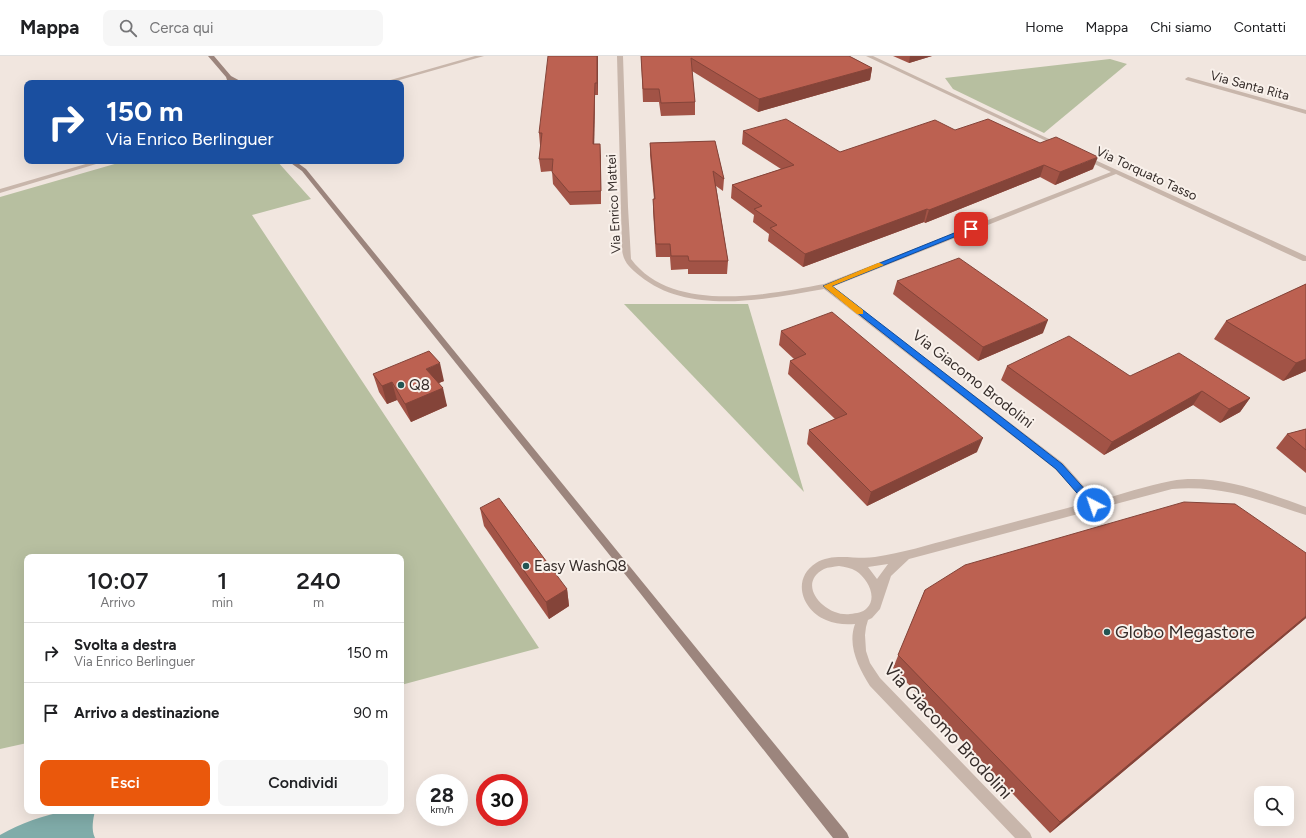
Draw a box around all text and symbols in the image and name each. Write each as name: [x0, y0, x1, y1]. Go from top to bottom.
search box: [103, 10, 383, 46]
text: Mappa: [20, 16, 79, 39]
icon: search: [117, 17, 139, 39]
text: Cerca qui: [149, 19, 213, 37]
text: Home: [1025, 19, 1064, 36]
text: Mappa: [1086, 19, 1128, 36]
text: Chi siamo: [1150, 19, 1212, 36]
text: Contatti: [1234, 19, 1286, 36]
street label: Via Santa Rita: [1209, 68, 1291, 103]
text: 150 m: [106, 94, 183, 128]
icon: right: [40, 96, 92, 148]
text: Via Enrico Berlinguer: [106, 128, 273, 150]
street label: Via Torquato Tasso: [1094, 143, 1200, 203]
street label: Via Enrico Mattei: [603, 154, 624, 254]
pin: [954, 212, 988, 246]
icon: arrive: [960, 218, 982, 240]
street label: Via Giacomo Brodolini: [909, 326, 1037, 432]
place label: Q8: [409, 376, 430, 394]
marker: Q8: [396, 380, 406, 390]
position arrow: [1073, 484, 1115, 526]
place label: Easy WashQ8: [534, 557, 627, 575]
marker: Easy WashQ8: [521, 561, 531, 571]
text: 10:07: [87, 566, 148, 595]
text: 1: [217, 566, 227, 595]
text: 240: [296, 566, 341, 595]
text: Arrivo: [100, 595, 135, 610]
text: min: [212, 595, 233, 610]
text: m: [313, 595, 324, 610]
place label: Globo Megastore: [1115, 621, 1255, 643]
marker: Globo Megastore: [1102, 627, 1112, 637]
text: Svolta a destra: [74, 636, 177, 654]
icon: right: [40, 642, 62, 664]
text: 150 m: [347, 644, 388, 662]
text: Via Enrico Berlinguer: [74, 654, 195, 669]
street label: Via Giacomo Brodolini: [879, 658, 1017, 804]
icon: arrive: [40, 702, 62, 724]
text: Arrivo a destinazione: [74, 704, 219, 722]
text: 90 m: [353, 704, 388, 722]
button: Esci: [40, 760, 210, 806]
button: Condividi: [218, 760, 388, 806]
speed limit sign: 30: [476, 774, 528, 826]
text: 28: [430, 783, 454, 807]
map controls: [1254, 786, 1294, 826]
button: search: [1254, 786, 1294, 826]
text: km/h: [431, 803, 453, 816]

